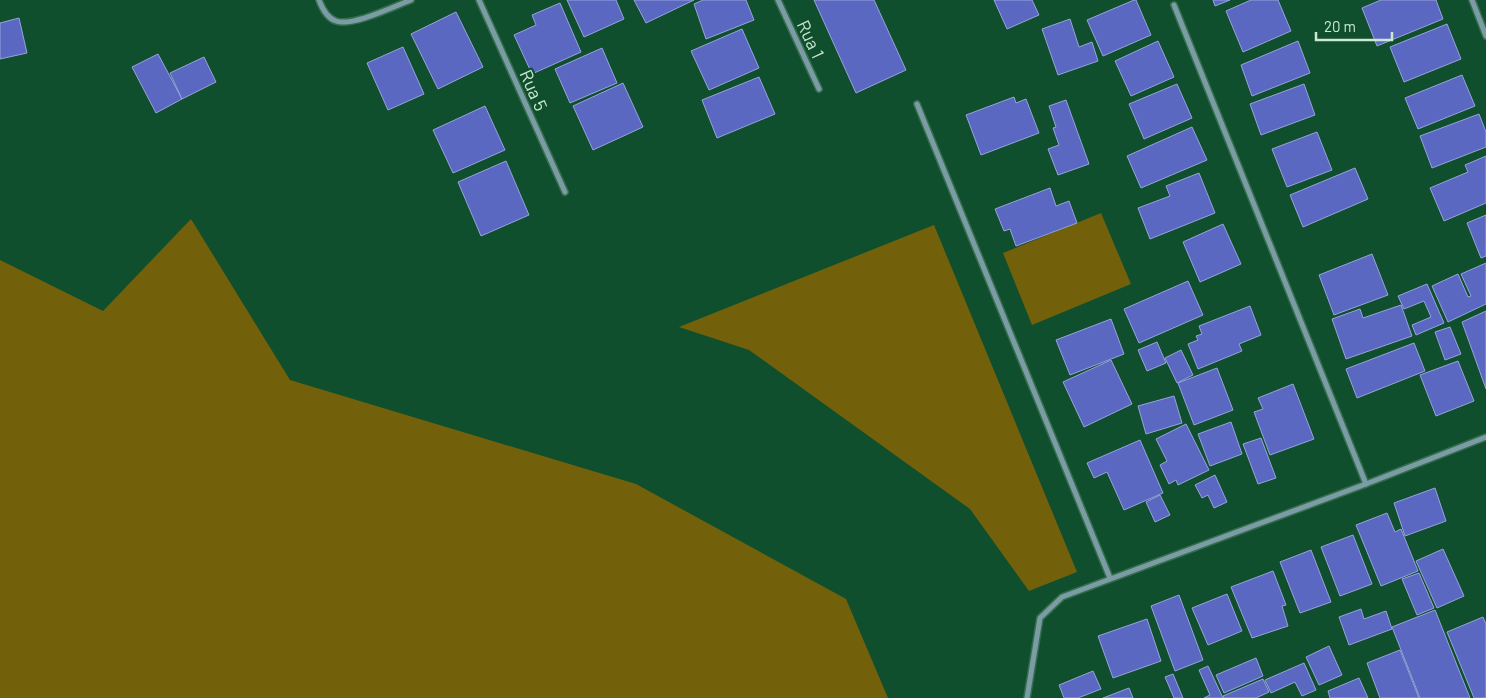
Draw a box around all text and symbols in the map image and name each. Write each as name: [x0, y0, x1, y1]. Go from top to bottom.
scale bar: [1316, 10, 1392, 42]
street label: Rua 1: [793, 16, 829, 62]
text: 20 m: [1324, 17, 1356, 35]
street label: Rua 5: [515, 66, 553, 114]

